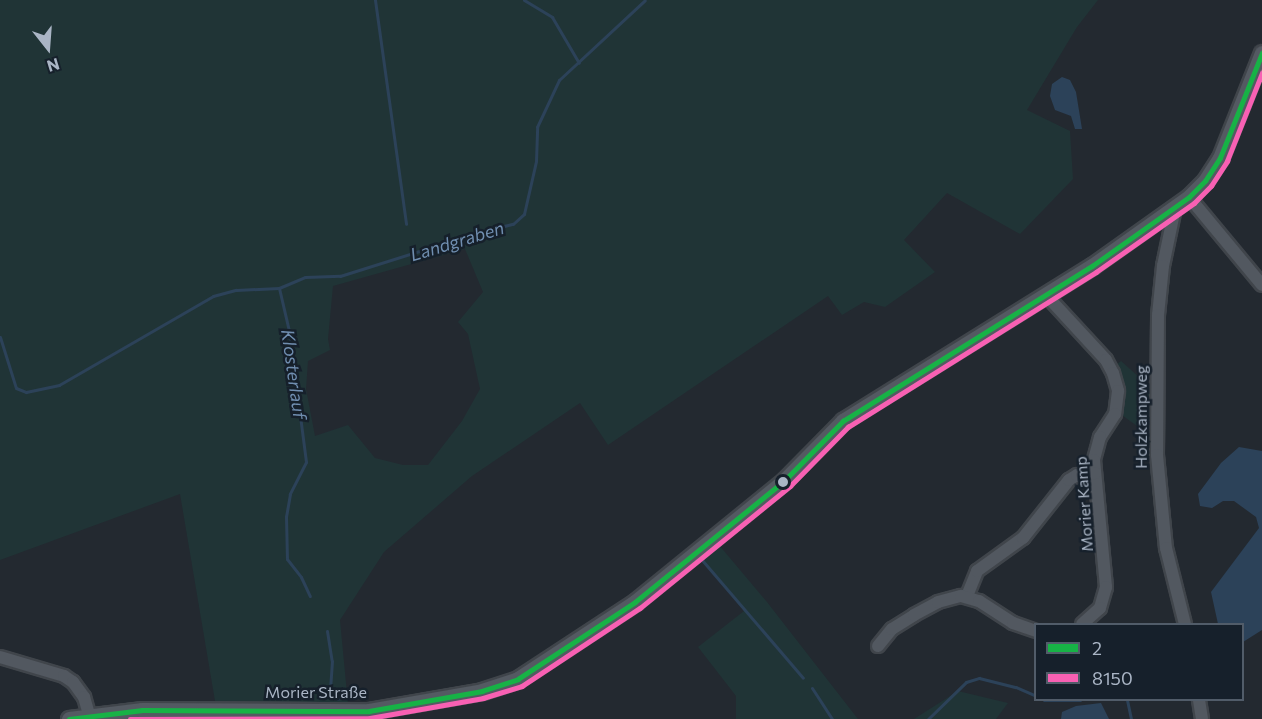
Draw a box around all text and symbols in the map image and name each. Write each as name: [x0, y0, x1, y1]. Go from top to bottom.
north arrow: [18, 18, 78, 78]
text: N: [45, 55, 62, 77]
water label: Landgraben: [407, 216, 507, 266]
water label: Klosterlauf: [277, 328, 311, 420]
street label: Holzkampweg: [1131, 365, 1151, 469]
street label: Morier Kamp: [1071, 456, 1097, 552]
unlabelled marker: [777, 476, 789, 488]
legend: [1034, 623, 1244, 701]
text: 2: [1092, 637, 1102, 659]
text: 8150: [1092, 667, 1133, 689]
street label: Morier Straße: [265, 682, 367, 702]

